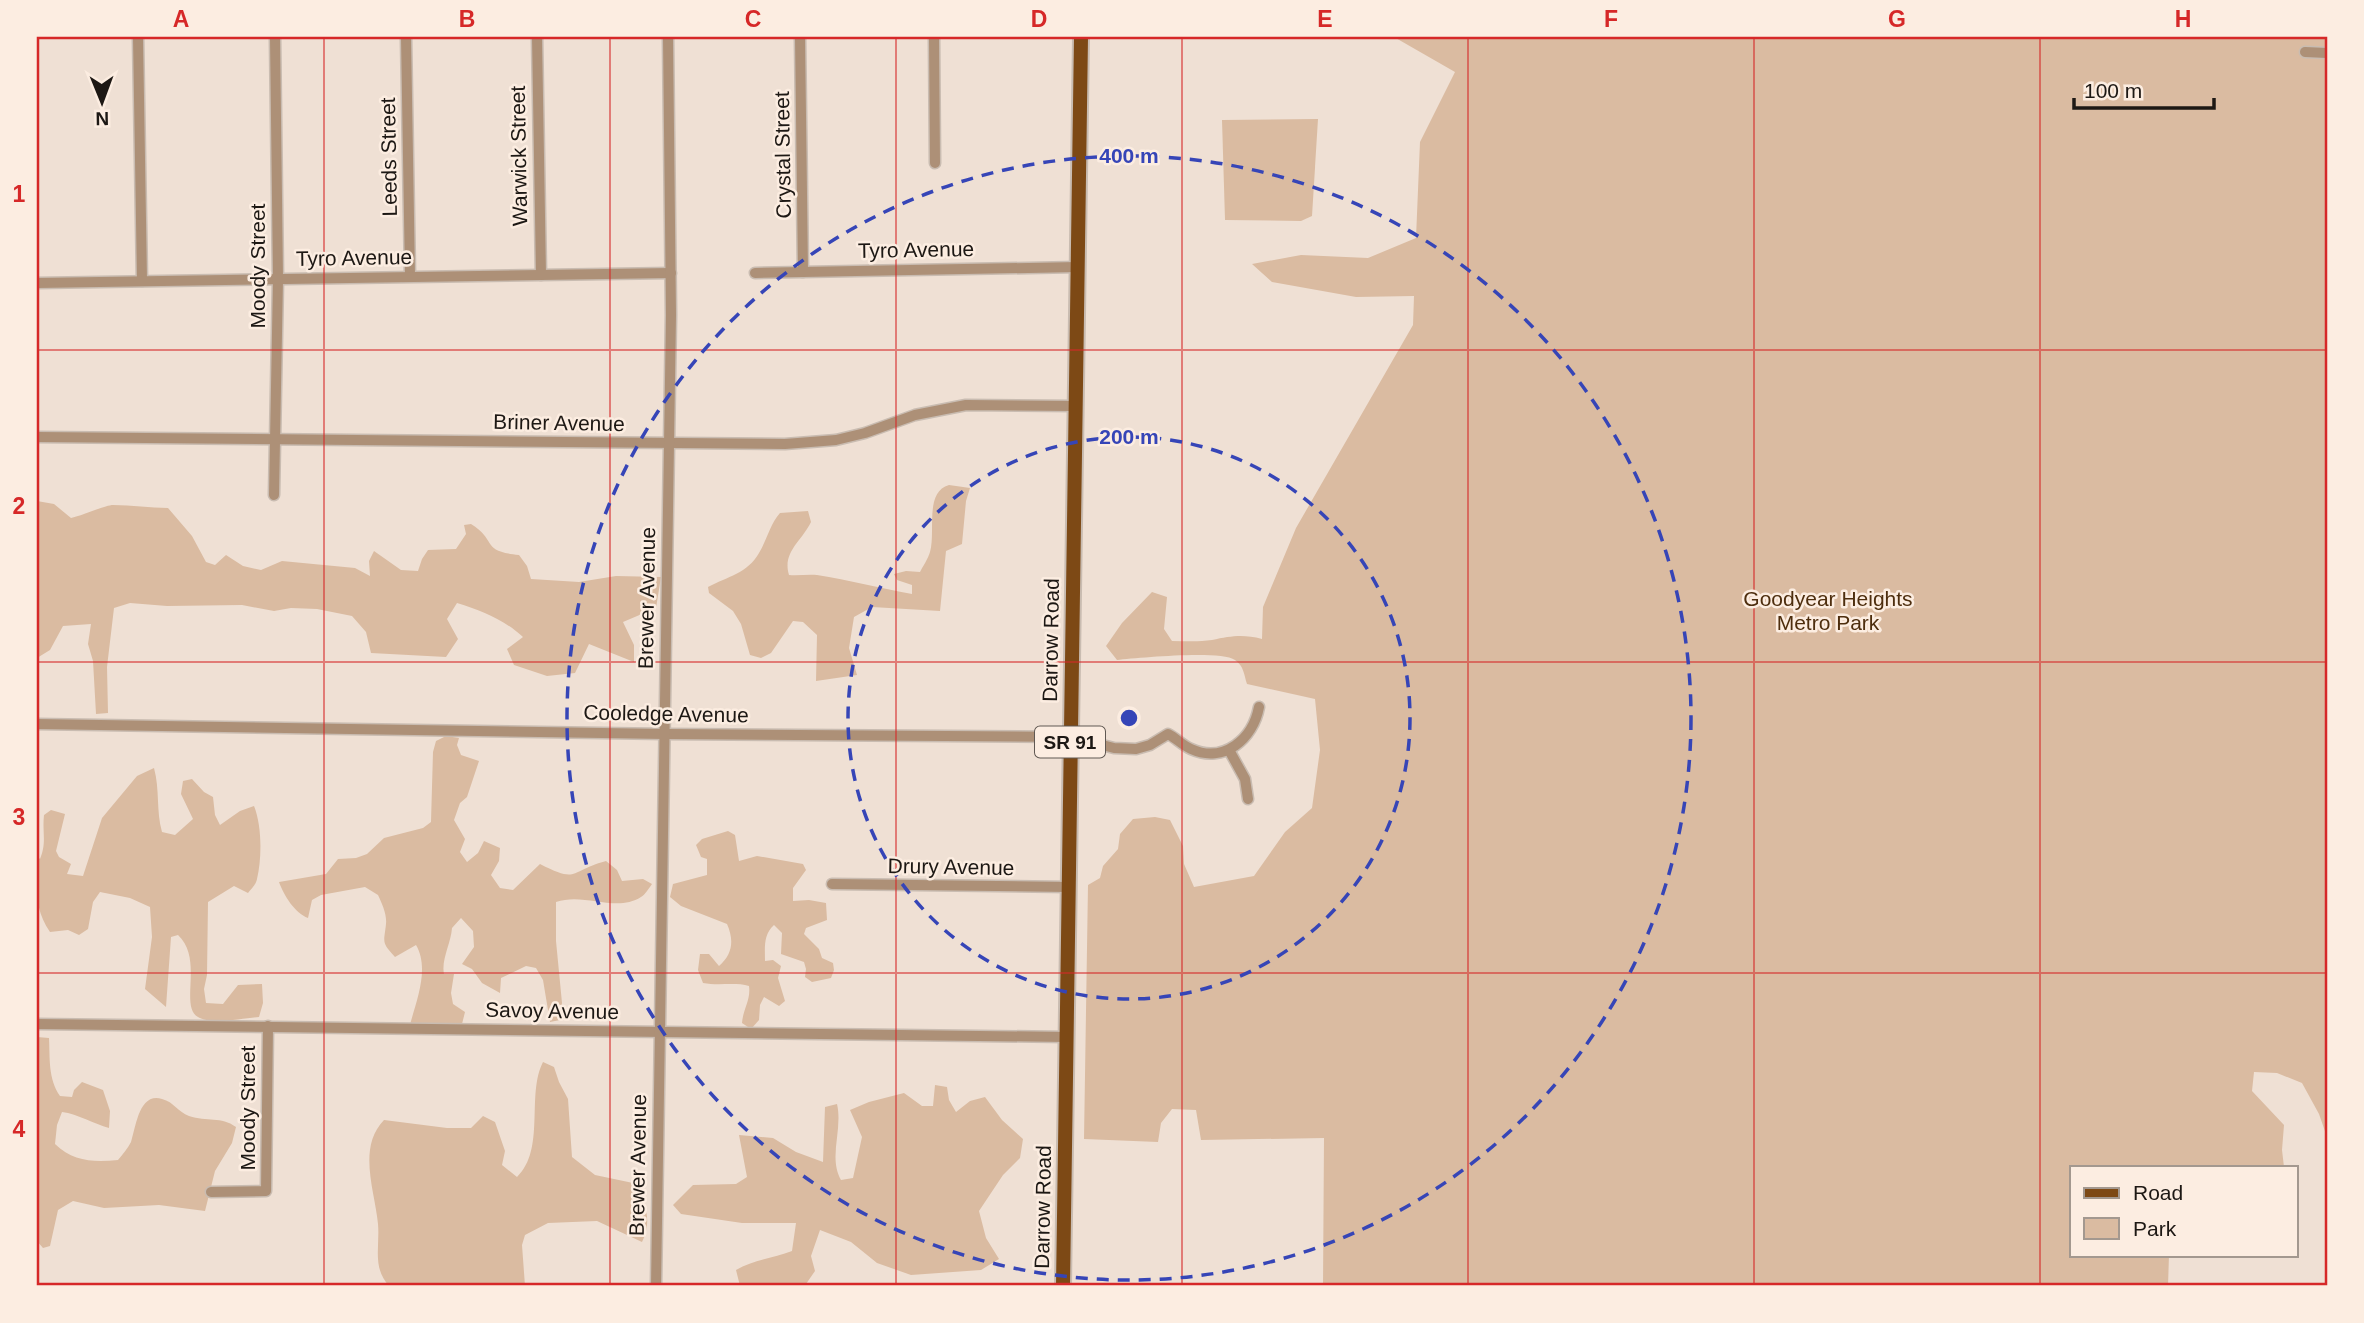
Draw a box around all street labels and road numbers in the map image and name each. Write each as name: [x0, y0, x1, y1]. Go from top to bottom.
street label: Warwick Street: [506, 85, 531, 226]
street label: Crystal Street: [770, 91, 795, 219]
street label: Leeds Street: [376, 97, 401, 217]
street label: Moody Street: [246, 203, 269, 328]
street label: Tyro Avenue: [858, 237, 974, 262]
street label: Tyro Avenue: [296, 245, 412, 270]
street label: Briner Avenue: [493, 410, 625, 435]
street label: Brewer Avenue: [634, 527, 659, 669]
street label: Darrow Road: [1038, 578, 1063, 702]
street label: Cooledge Avenue: [583, 701, 749, 726]
road number: SR 91: [1035, 726, 1105, 758]
street label: Drury Avenue: [887, 854, 1015, 879]
street label: Savoy Avenue: [485, 998, 619, 1023]
street label: Moody Street: [236, 1045, 259, 1170]
street label: Brewer Avenue: [625, 1094, 650, 1236]
street label: Darrow Road: [1030, 1145, 1055, 1269]

